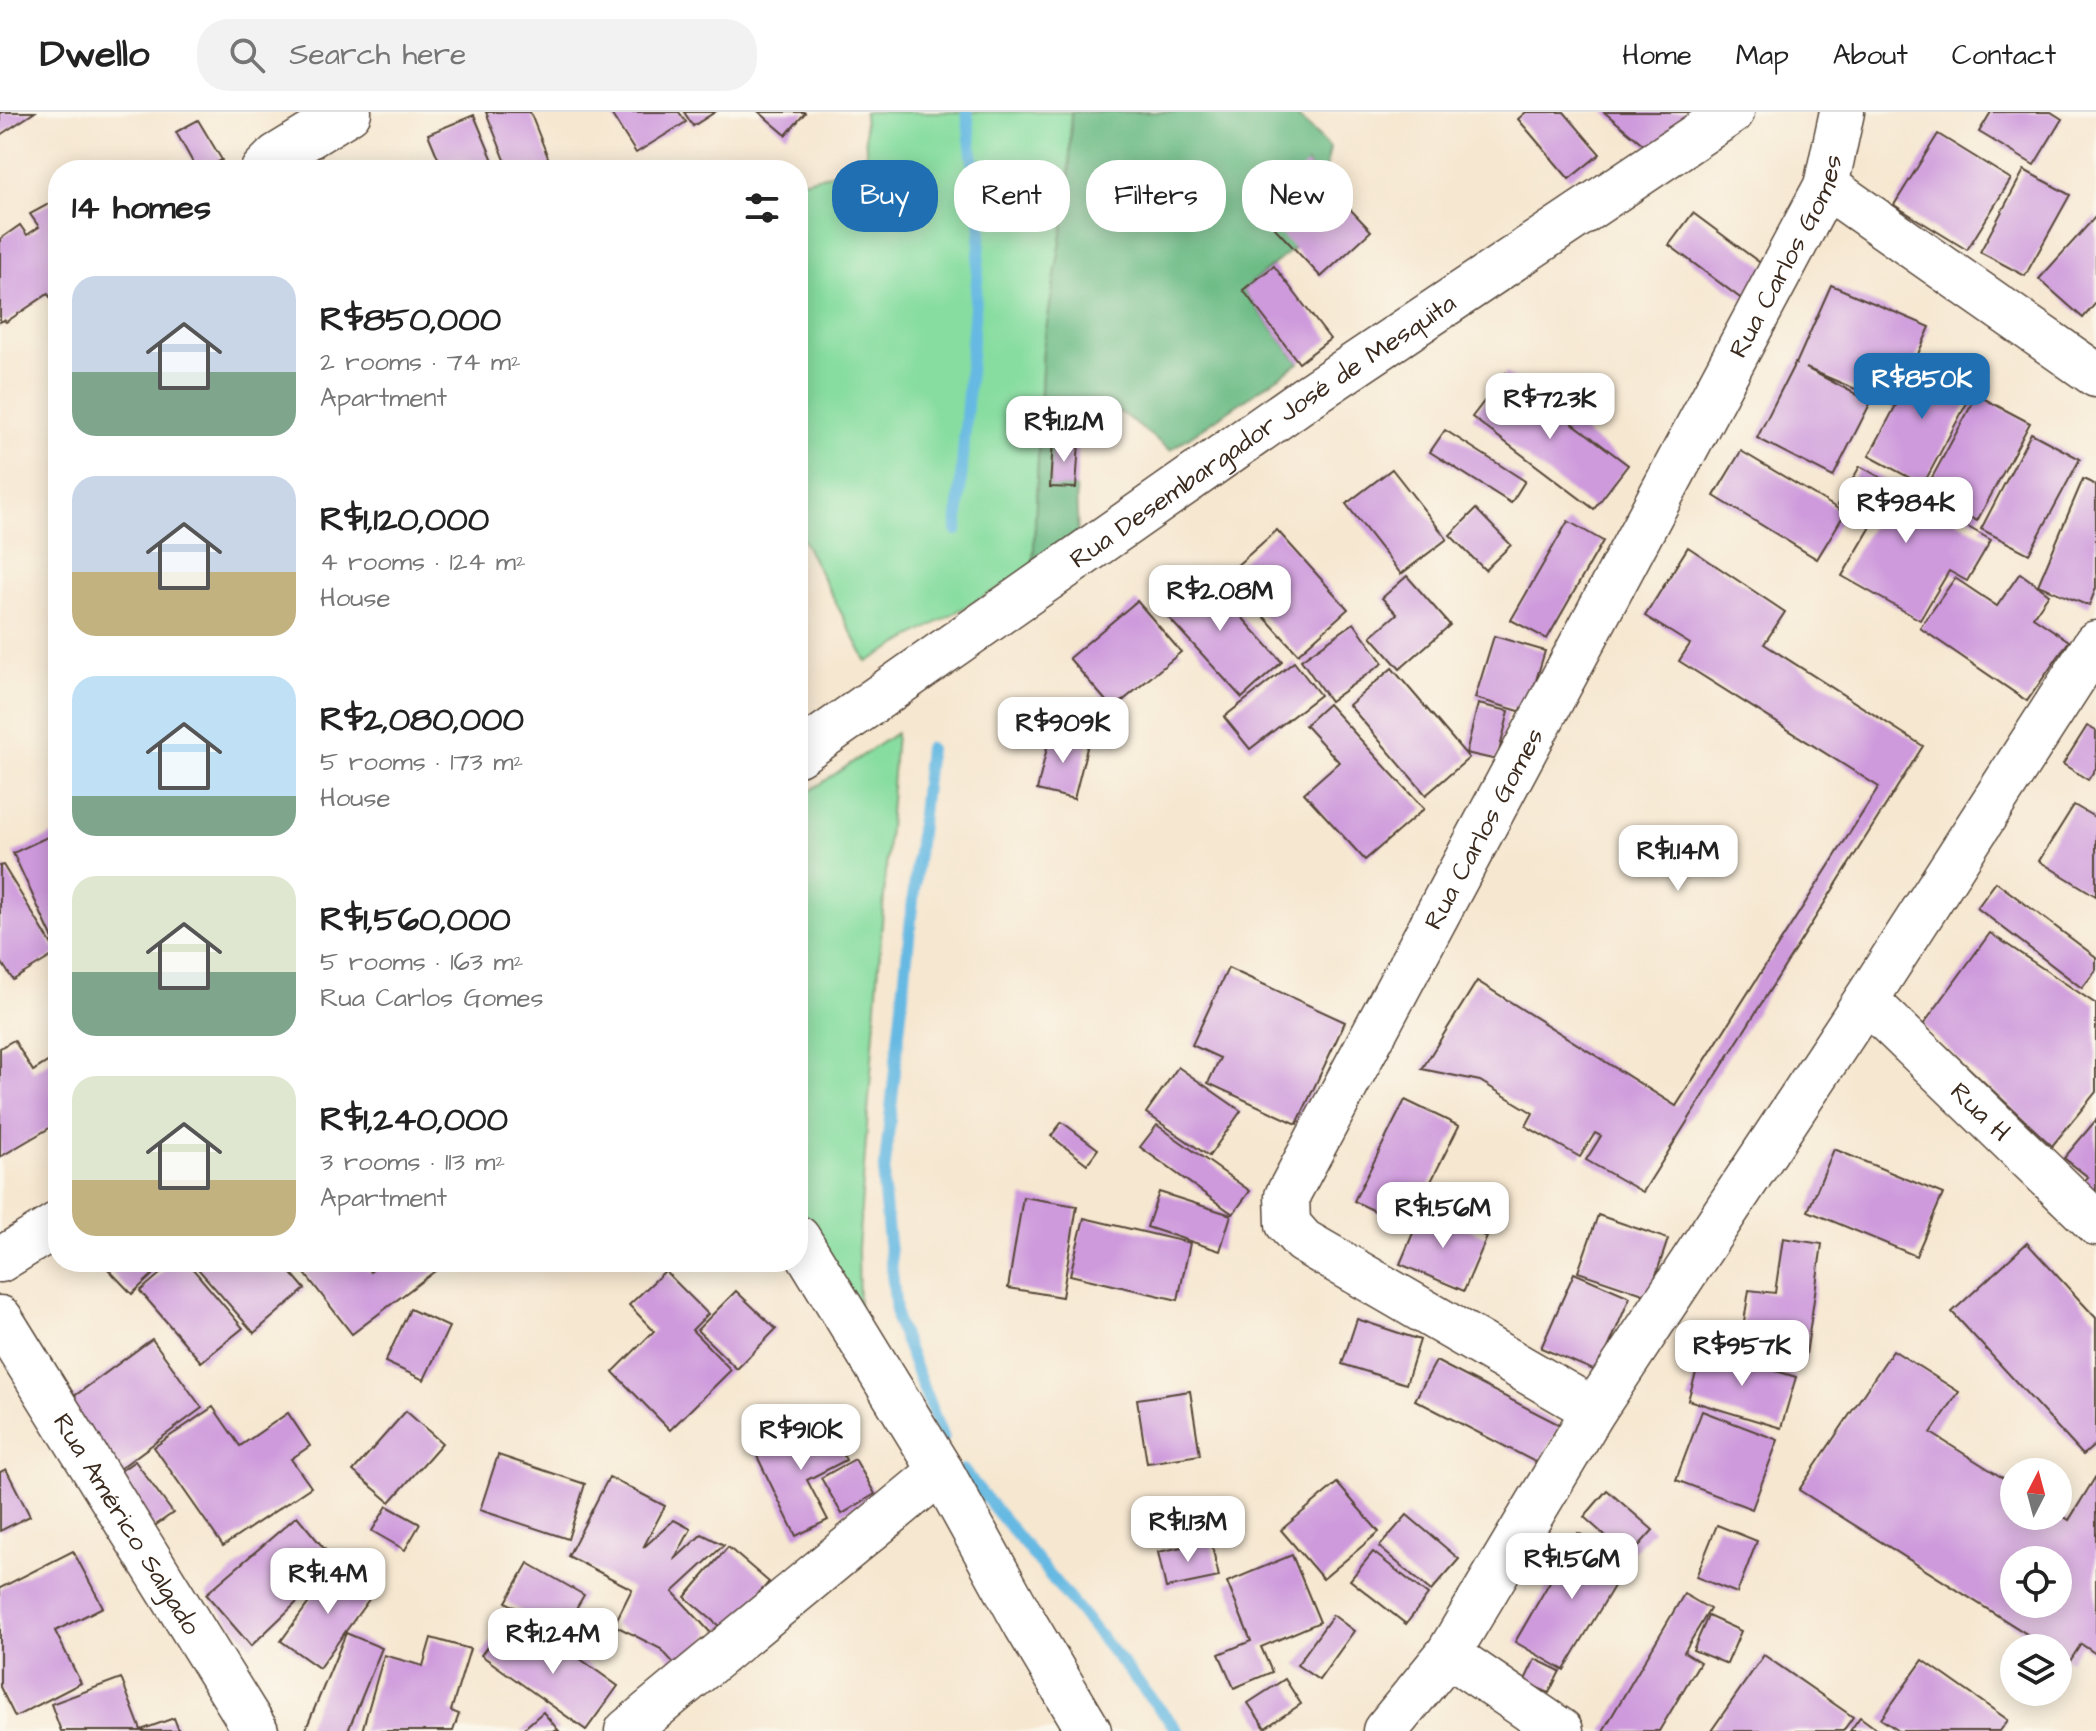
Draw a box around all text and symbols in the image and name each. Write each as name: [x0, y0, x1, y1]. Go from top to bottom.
search box: [197, 19, 757, 91]
text: Dwello: [40, 29, 149, 81]
icon: search: [225, 33, 269, 77]
text: Search here: [289, 34, 466, 76]
text: Home: [1622, 36, 1692, 75]
text: Map: [1736, 36, 1789, 75]
text: About: [1833, 36, 1908, 75]
text: Contact: [1952, 36, 2056, 75]
street label: Rua Carlos Gomes: [1721, 151, 1851, 364]
chip: Buy: [832, 160, 938, 232]
chip: Rent: [954, 160, 1070, 232]
chip: Filters: [1086, 160, 1226, 232]
chip: New: [1242, 160, 1353, 232]
text: 14 homes: [72, 184, 211, 232]
icon: filters: [740, 186, 784, 230]
street label: Rua Desembargador José de Mesquita: [1062, 285, 1463, 577]
text: R$850,000: [320, 296, 501, 344]
icon: home: [136, 308, 232, 404]
text: 2 rooms · 74 m²: [320, 344, 521, 380]
pin: R$850K: [1857, 353, 1987, 421]
text: R$850K: [1872, 361, 1972, 397]
pin: R$723K: [1485, 373, 1615, 441]
text: Apartment: [320, 380, 447, 416]
text: R$723K: [1504, 381, 1596, 417]
pin: R$1.12M: [990, 396, 1138, 464]
text: R$1.12M: [1024, 404, 1104, 440]
pin: R$984K: [1841, 477, 1971, 545]
text: R$984K: [1857, 485, 1955, 521]
text: R$1,120,000: [320, 496, 489, 544]
icon: home: [136, 508, 232, 604]
text: 4 rooms · 124 m²: [320, 544, 526, 580]
pin: R$2.08M: [1146, 565, 1294, 633]
text: R$2.08M: [1167, 573, 1273, 609]
text: House: [320, 580, 391, 616]
text: R$2,080,000: [320, 696, 524, 744]
pin: R$909K: [998, 697, 1128, 765]
text: R$909K: [1016, 705, 1110, 741]
icon: home: [136, 708, 232, 804]
street label: Rua Carlos Gomes: [1416, 722, 1553, 936]
text: 5 rooms · 173 m²: [320, 744, 523, 780]
text: House: [320, 780, 391, 816]
pin: R$1.14M: [1604, 825, 1752, 893]
text: R$1.14M: [1637, 833, 1719, 869]
text: R$1,560,000: [320, 896, 511, 944]
icon: home: [136, 908, 232, 1004]
text: 5 rooms · 163 m²: [320, 944, 523, 980]
text: Rua Carlos Gomes: [320, 980, 544, 1016]
street label: Rua H: [1942, 1074, 2018, 1150]
text: R$1,240,000: [320, 1096, 508, 1144]
icon: home: [136, 1108, 232, 1204]
text: 3 rooms · 113 m²: [320, 1144, 505, 1180]
text: Apartment: [320, 1180, 447, 1216]
pin: R$1.56M: [1369, 1182, 1517, 1250]
text: R$1.56M: [1395, 1190, 1491, 1226]
pin: R$957K: [1677, 1320, 1807, 1388]
text: R$957K: [1693, 1328, 1791, 1364]
pin: R$910K: [736, 1404, 866, 1472]
street label: Rua Américo Salgado: [44, 1406, 209, 1642]
text: R$910K: [759, 1412, 843, 1448]
north arrow: [2000, 1458, 2072, 1530]
map controls: [2000, 1458, 2072, 1706]
pin: R$1.13M: [1114, 1496, 1262, 1564]
text: R$1.13M: [1149, 1504, 1227, 1540]
pin: R$1.56M: [1498, 1533, 1646, 1601]
text: R$1.56M: [1524, 1541, 1620, 1577]
button: locate: [2000, 1546, 2072, 1618]
pin: R$1.4M: [263, 1548, 393, 1616]
text: R$1.4M: [288, 1556, 368, 1592]
pin: R$1.24M: [479, 1608, 627, 1676]
text: R$1.24M: [506, 1616, 600, 1652]
button: layers: [2000, 1634, 2072, 1706]

